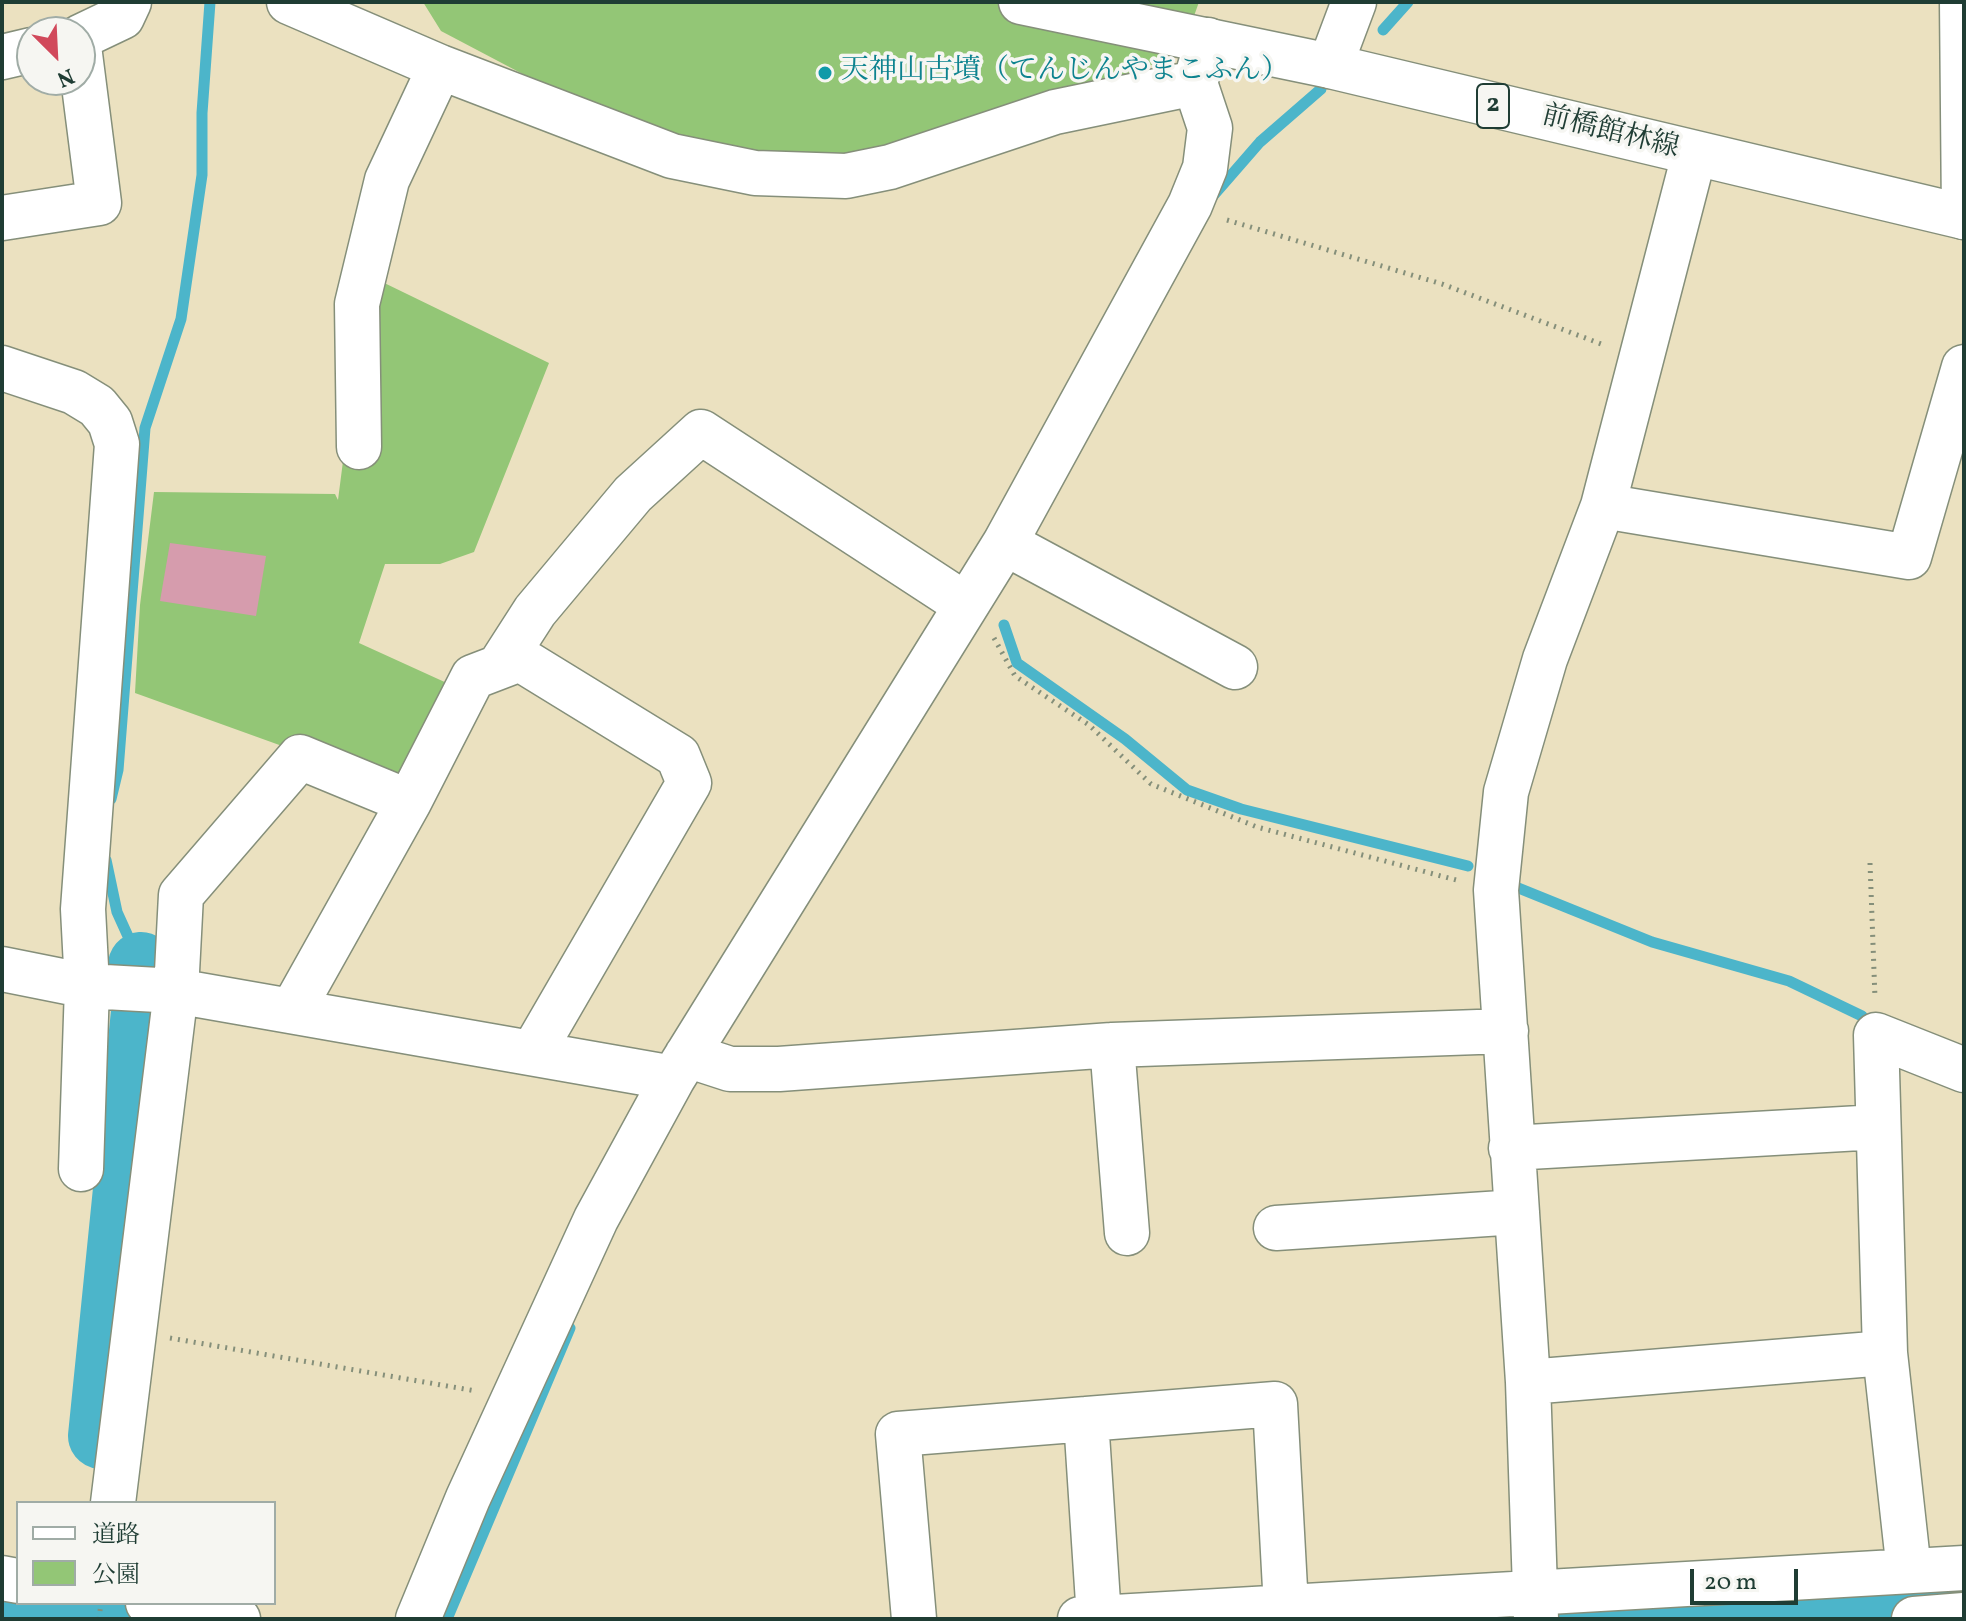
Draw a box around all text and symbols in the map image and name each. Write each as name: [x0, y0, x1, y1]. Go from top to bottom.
north arrow: [16, 16, 96, 96]
place label: 天神山古墳（てんじんやまこふん）: [841, 56, 1289, 90]
text: N: [52, 59, 79, 94]
marker: 天神山古墳（てんじんやまこふん）: [816, 64, 834, 82]
road number: 2: [1477, 84, 1509, 128]
street label: 前橋館林線: [1538, 101, 1682, 167]
legend: [16, 1501, 276, 1605]
text: 道路: [92, 1519, 140, 1553]
scale bar: [1694, 1553, 1802, 1603]
text: 公園: [92, 1559, 140, 1593]
text: 20 m: [1704, 1566, 1757, 1600]

